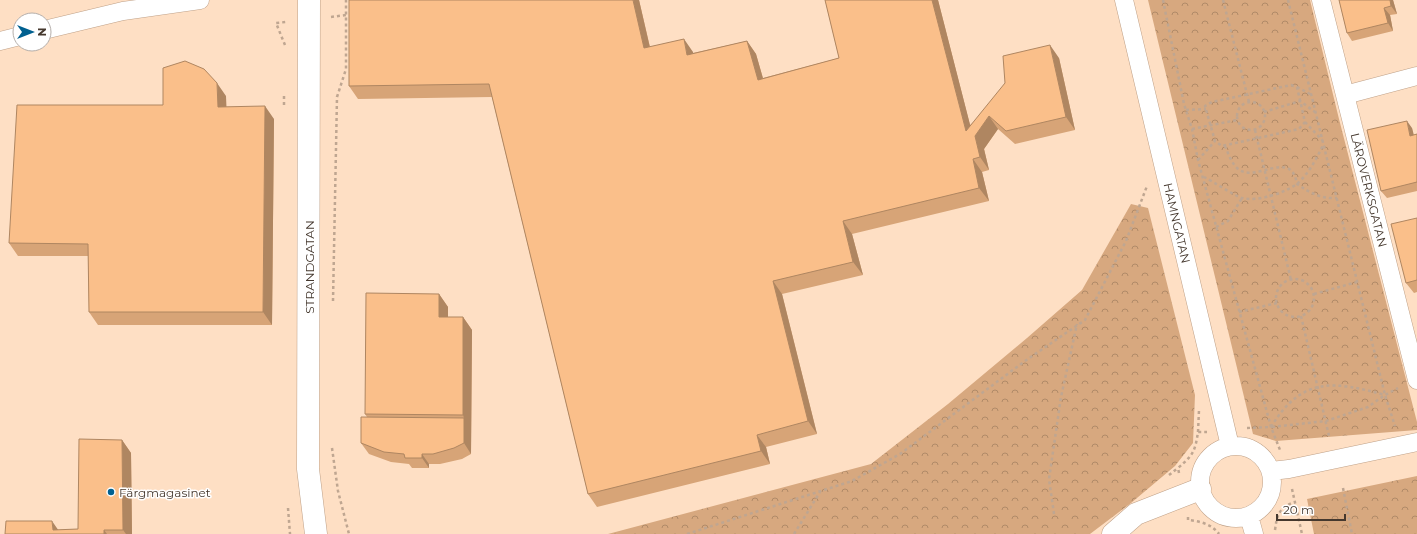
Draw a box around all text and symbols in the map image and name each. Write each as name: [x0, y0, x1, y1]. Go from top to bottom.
north arrow: [12, 12, 52, 52]
text: N: [35, 28, 49, 36]
street label: LÄROVERKSGATAN: [1348, 131, 1390, 249]
street label: HAMNGATAN: [1160, 181, 1194, 265]
street label: STRANDGATAN: [302, 220, 317, 314]
place label: Färgmagasinet: [119, 485, 211, 500]
marker: Färgmagasinet: [106, 487, 116, 497]
scale bar: [1277, 496, 1345, 522]
text: 20 m: [1283, 502, 1314, 517]

